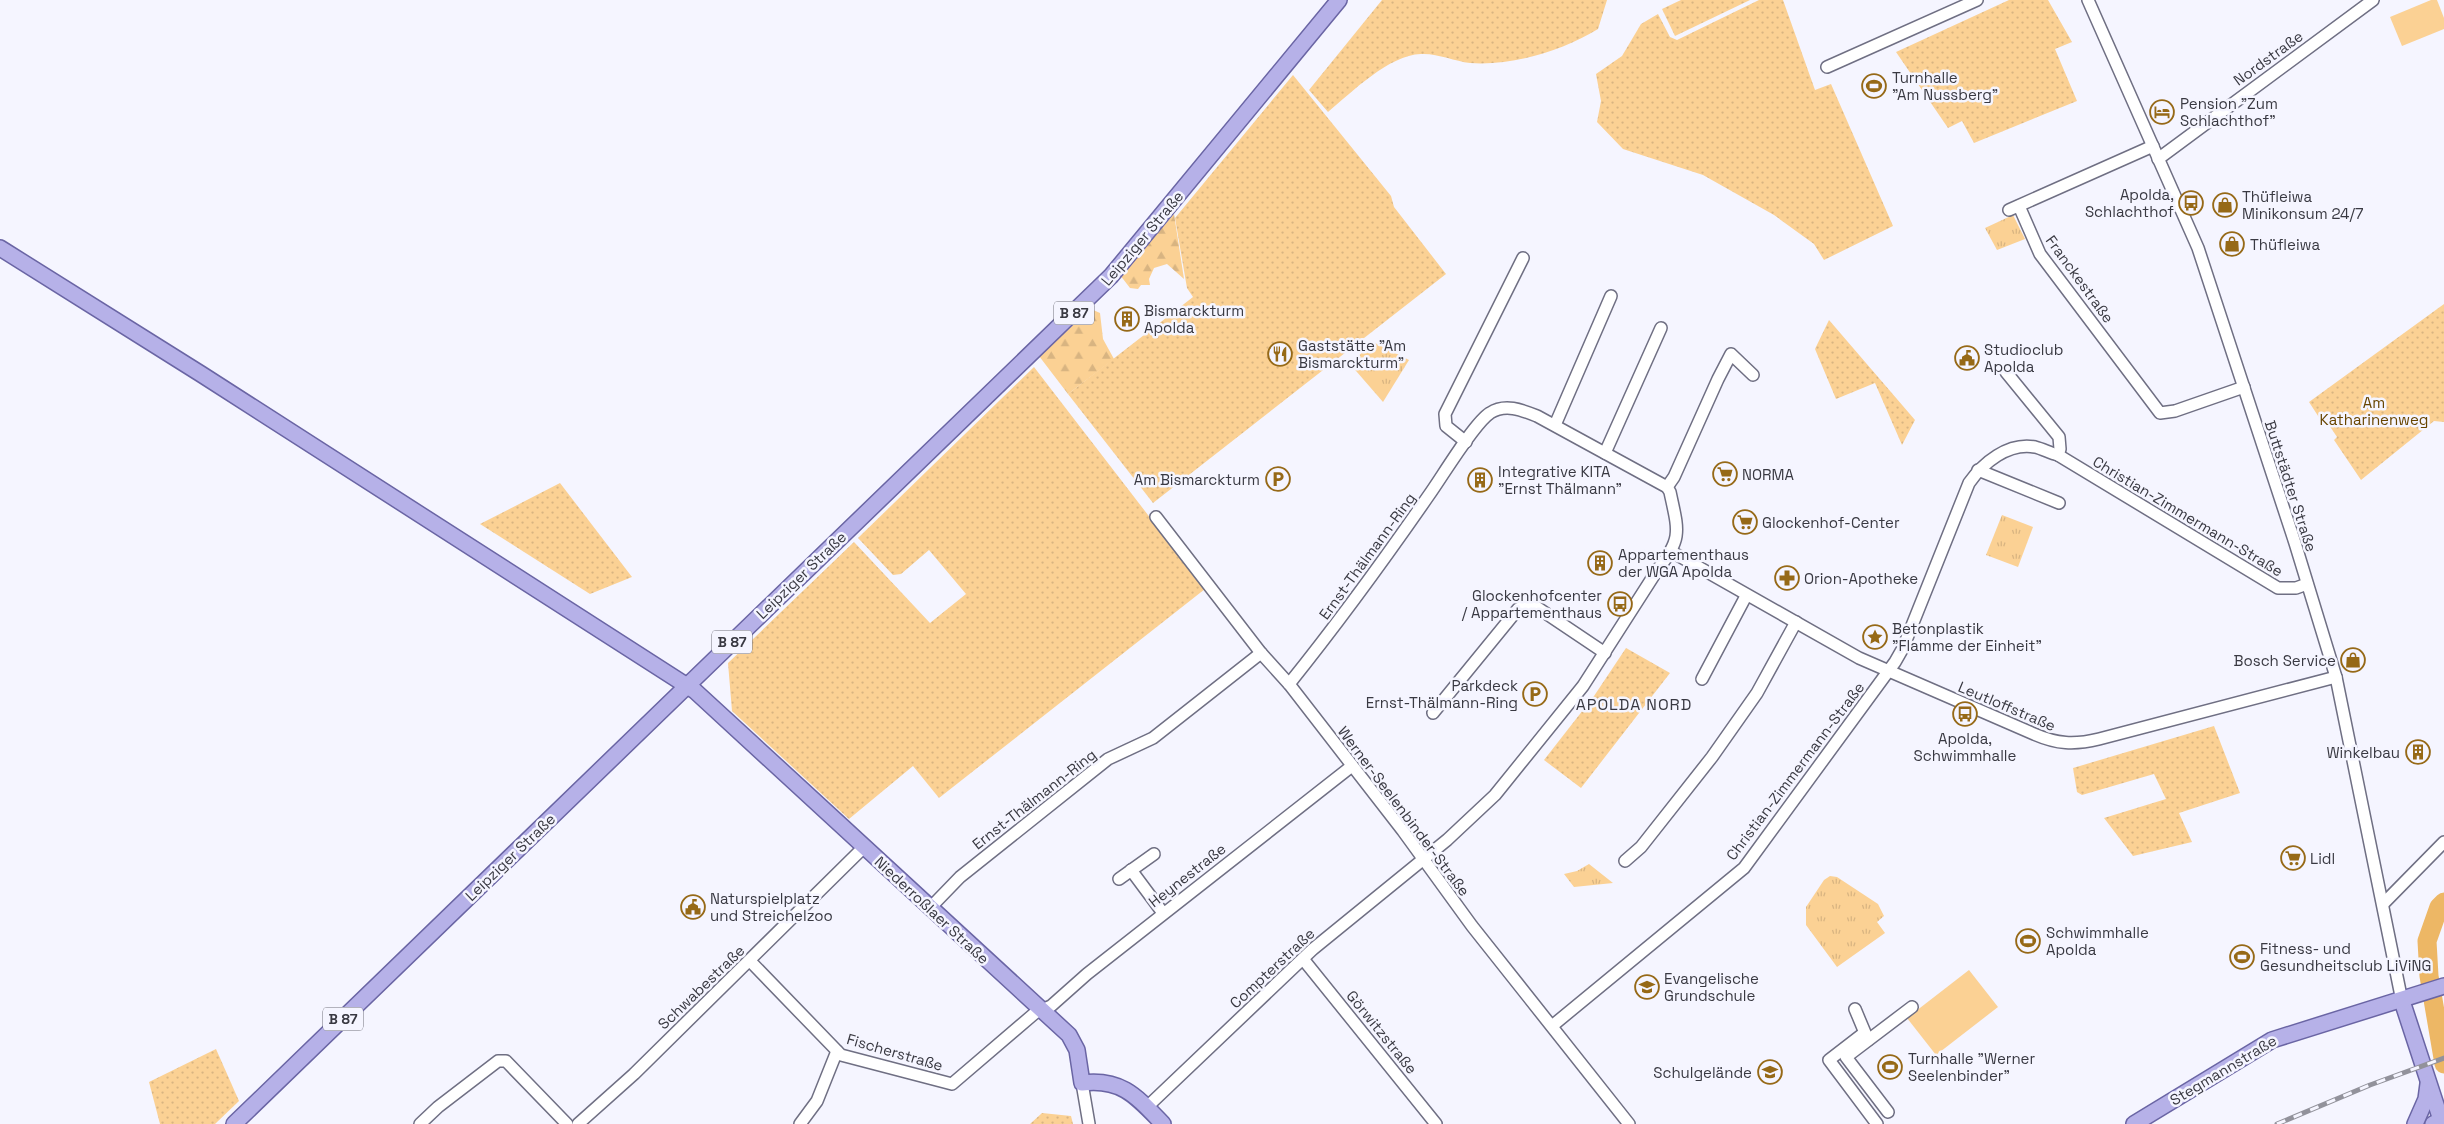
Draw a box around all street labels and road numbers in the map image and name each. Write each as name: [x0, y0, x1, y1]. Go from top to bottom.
street label: Nordstraße: [2230, 26, 2307, 90]
street label: Leipziger Straße: [1097, 187, 1187, 289]
street label: Franckestraße: [2042, 231, 2118, 327]
road number: B 87: [1054, 302, 1094, 324]
street label: Buttstädter Straße: [2261, 418, 2321, 554]
street label: Christian-Zimmermann-Straße: [2089, 452, 2287, 580]
street label: Ernst-Thälmann-Ring: [1315, 489, 1419, 623]
street label: Leipziger Straße: [752, 527, 850, 623]
road number: B 87: [712, 630, 752, 654]
street label: Leutloffstraße: [1955, 677, 2059, 735]
street label: Christian-Zimmermann-Straße: [1722, 678, 1868, 864]
street label: Werner-Seelenbinder-Straße: [1334, 722, 1474, 900]
street label: Ernst-Thälmann-Ring: [968, 745, 1100, 853]
street label: Leipziger Straße: [461, 809, 559, 905]
street label: Heynestraße: [1145, 839, 1230, 911]
street label: Niederroßlaer Straße: [871, 852, 993, 968]
street label: Compterstraße: [1226, 924, 1318, 1012]
street label: Schwabestraße: [654, 941, 748, 1033]
street label: Görwitzstraße: [1342, 986, 1422, 1078]
road number: B 87: [323, 1008, 363, 1030]
street label: Fischerstraße: [845, 1029, 945, 1075]
street label: Stegmannstraße: [2166, 1031, 2280, 1109]

